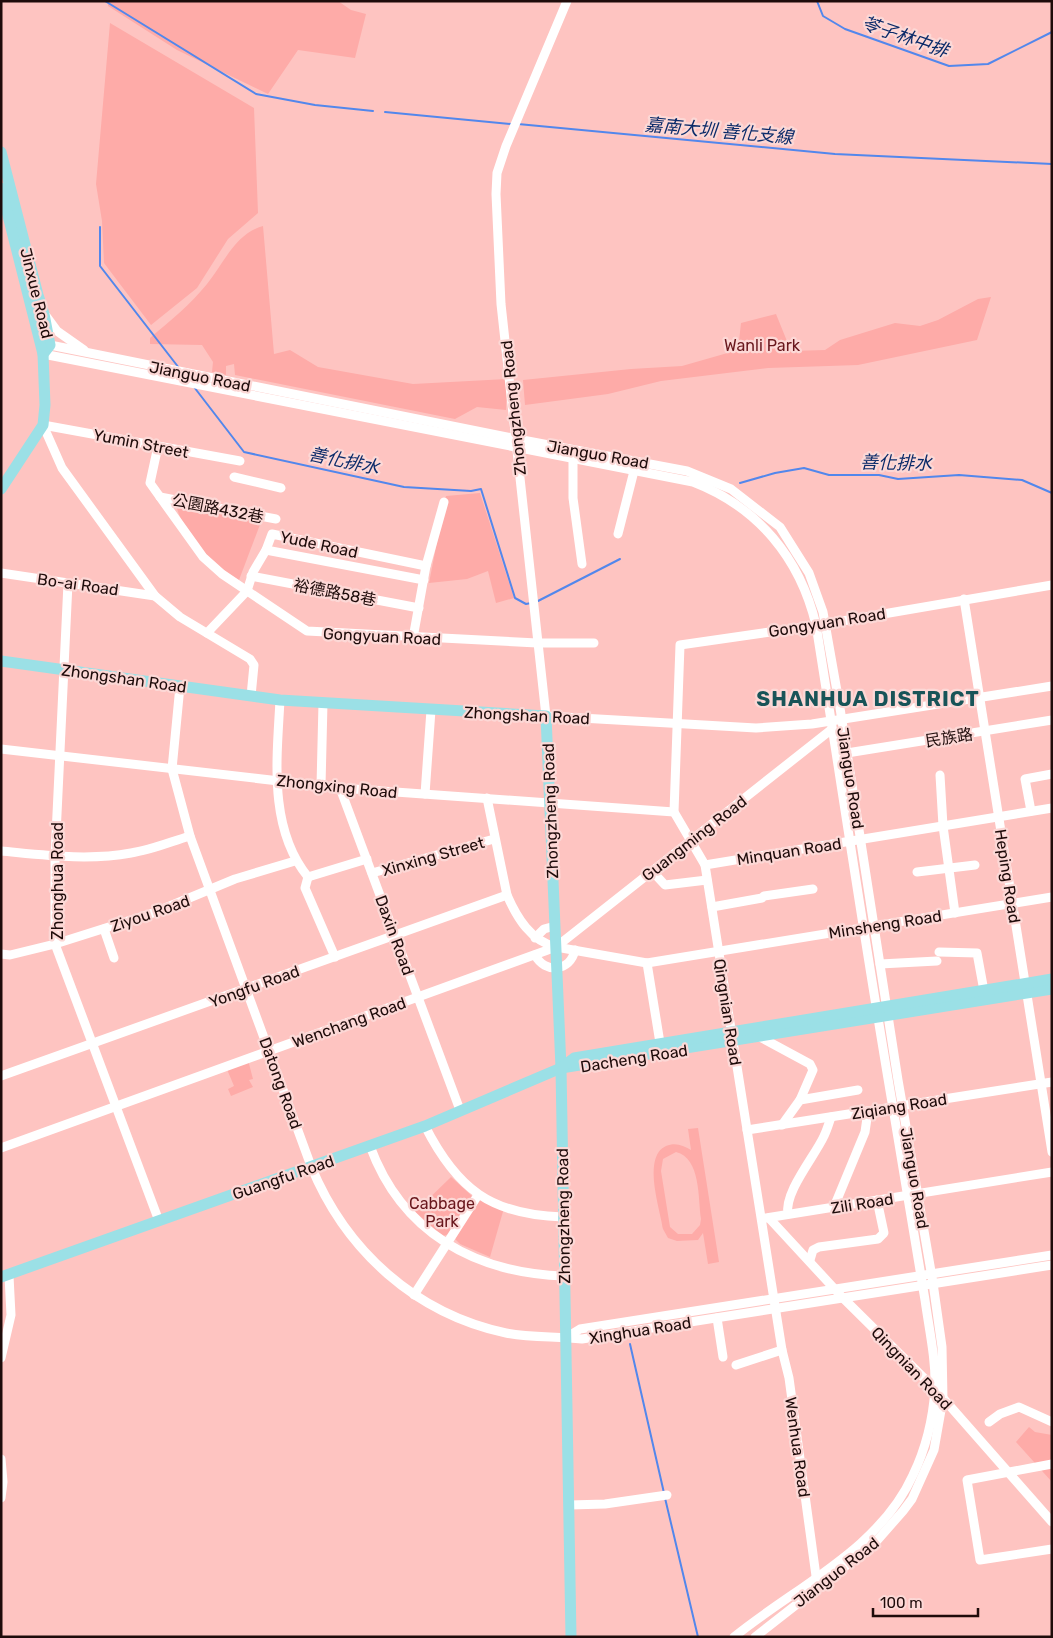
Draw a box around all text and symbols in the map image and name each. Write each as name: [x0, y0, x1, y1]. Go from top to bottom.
water label: 苓子林中排: [859, 12, 953, 63]
water label: 嘉南大圳 善化支線: [644, 114, 796, 149]
street label: Jinxue Road: [16, 246, 57, 340]
park label: Wanli Park: [724, 336, 801, 355]
street label: Zhongzheng Road: [497, 339, 530, 476]
street label: Jianguo Road: [148, 357, 252, 396]
street label: Yumin Street: [92, 425, 190, 462]
street label: Jianguo Road: [546, 436, 650, 473]
water label: 善化排水: [306, 443, 382, 479]
water label: 善化排水: [860, 451, 933, 475]
street label: 公園路432巷: [170, 490, 265, 527]
street label: Yude Road: [278, 527, 360, 562]
street label: Bo-ai Road: [36, 569, 120, 600]
street label: 裕德路58巷: [292, 575, 378, 610]
street label: Gongyuan Road: [767, 604, 887, 641]
street label: Gongyuan Road: [322, 624, 441, 649]
street label: Zhongshan Road: [60, 660, 188, 697]
district label: SHANHUA DISTRICT: [756, 686, 980, 711]
street label: Zhongshan Road: [464, 703, 590, 728]
street label: 民族路: [924, 724, 974, 751]
street label: Jianguo Road: [833, 726, 868, 830]
street label: Zhongzheng Road: [539, 743, 562, 879]
street label: Zhongxing Road: [276, 771, 398, 802]
street label: Guangming Road: [638, 792, 751, 885]
street label: Zhonghua Road: [48, 822, 67, 940]
street label: Heping Road: [991, 828, 1024, 924]
street label: Xinxing Street: [380, 833, 487, 880]
street label: Minquan Road: [735, 834, 843, 869]
street label: Ziyou Road: [108, 891, 192, 936]
street label: Daxin Road: [371, 893, 418, 978]
street label: Minsheng Road: [827, 906, 943, 943]
street label: Qingnian Road: [710, 957, 745, 1067]
street label: Yongfu Road: [206, 961, 302, 1012]
street label: Wenchang Road: [290, 993, 409, 1052]
street label: Datong Road: [255, 1035, 306, 1132]
street label: Dacheng Road: [579, 1041, 689, 1076]
street label: Ziqiang Road: [850, 1090, 948, 1123]
street label: Jianguo Road: [896, 1126, 933, 1230]
street label: Zhongzheng Road: [553, 1148, 574, 1284]
street label: Guangfu Road: [230, 1151, 336, 1204]
street label: Zili Road: [829, 1189, 895, 1218]
park label: Cabbage Park: [409, 1194, 475, 1231]
street label: Xinghua Road: [588, 1313, 693, 1348]
street label: Qingnian Road: [867, 1323, 956, 1414]
street label: Wenhua Road: [781, 1396, 814, 1498]
street label: Jianguo Road: [790, 1533, 883, 1612]
scale bar: [873, 1586, 978, 1618]
text: 100 m: [880, 1594, 922, 1612]

